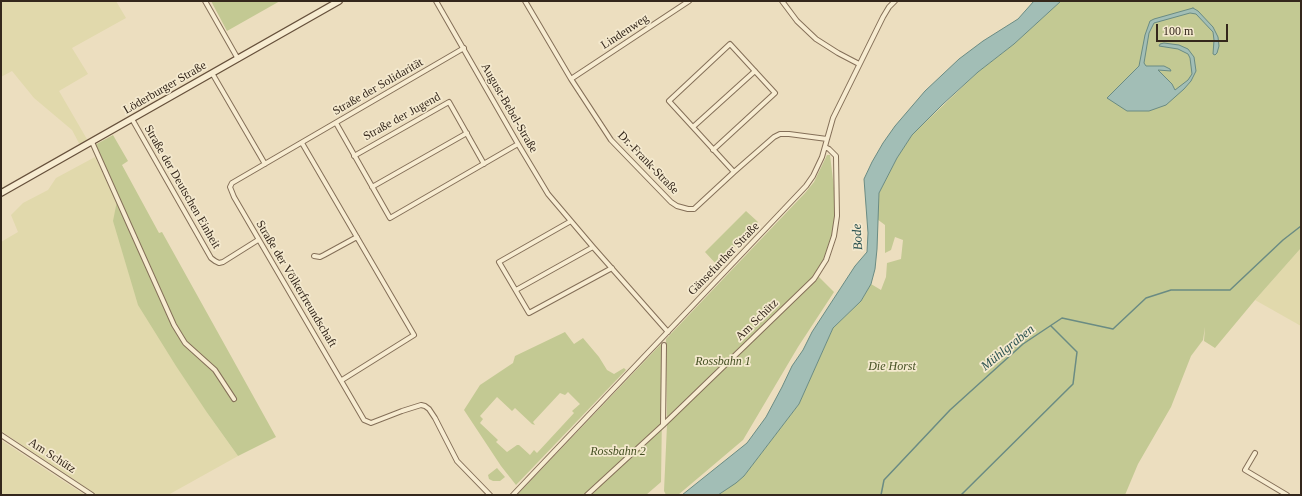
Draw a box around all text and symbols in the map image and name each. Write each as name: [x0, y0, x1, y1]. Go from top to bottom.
street label: Lindenweg: [598, 11, 652, 53]
scale bar: [1158, 16, 1230, 42]
text: 100 m: [1163, 24, 1193, 38]
street label: Straße der Solidarität: [330, 55, 426, 119]
street label: Löderburger Straße: [121, 58, 209, 118]
street label: August-Bebel-Straße: [477, 61, 541, 155]
street label: Straße der Jugend: [361, 90, 443, 144]
street label: Straße der Deutschen Einheit: [141, 123, 223, 251]
street label: Dr.-Frank-Straße: [614, 129, 682, 197]
street label: Straße der Völkerfreundschaft: [252, 218, 340, 350]
street label: Gänsefurther Straße: [685, 219, 763, 299]
water label: Bode: [849, 223, 867, 251]
street label: Am Schütz: [733, 296, 781, 344]
water label: Mühlgraben: [978, 322, 1038, 374]
park label: Rossbahn 1: [695, 355, 751, 369]
park label: Die Horst: [868, 360, 916, 374]
street label: Am Schütz: [26, 435, 78, 477]
park label: Rossbahn 2: [590, 445, 646, 459]

